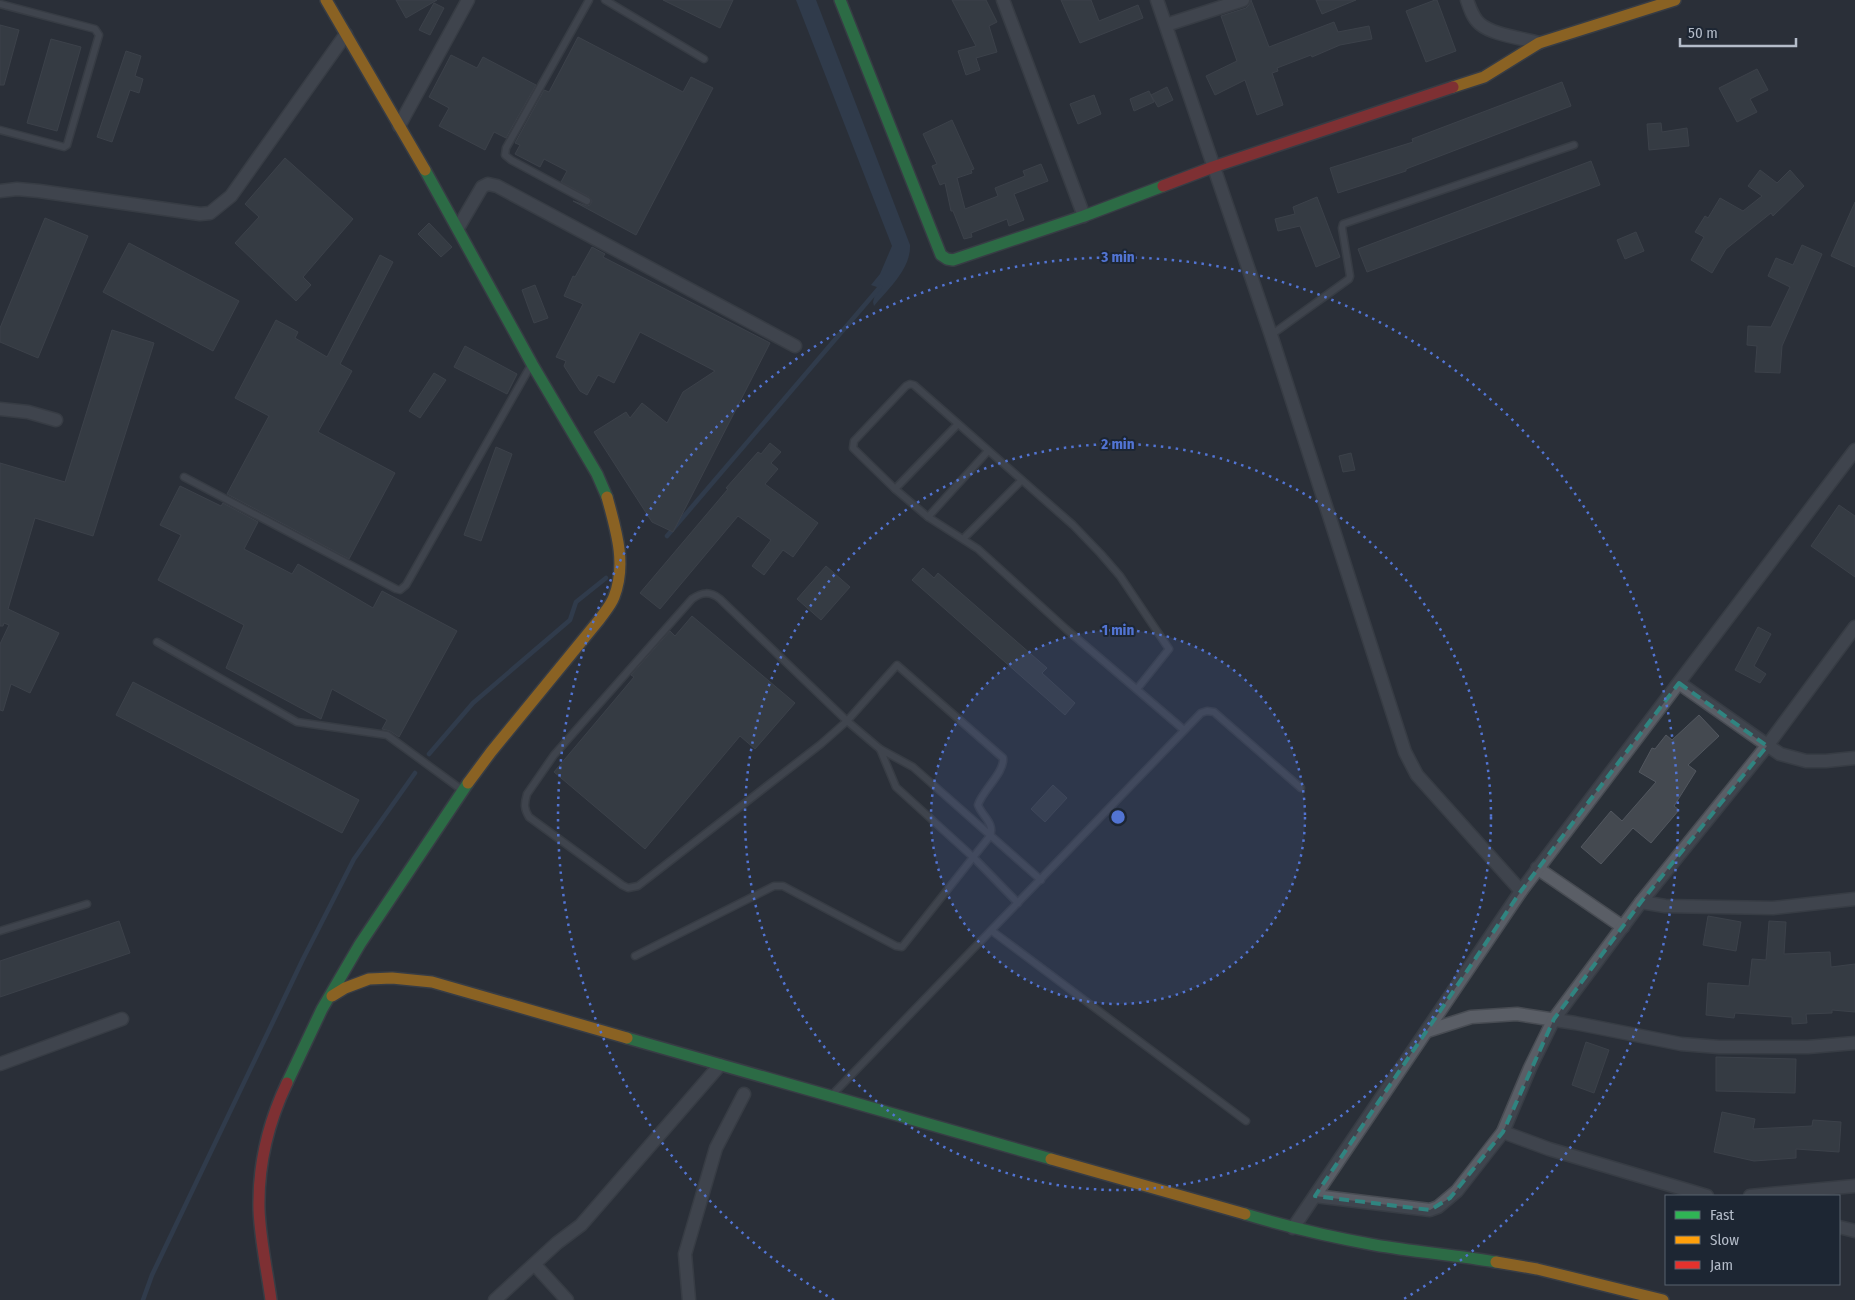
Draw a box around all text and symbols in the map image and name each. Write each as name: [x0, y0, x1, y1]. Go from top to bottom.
scale bar: [1680, 15, 1796, 47]
text: 50 m: [1688, 24, 1718, 42]
text: 3 min: [1100, 248, 1135, 266]
text: 2 min: [1100, 435, 1135, 453]
text: 1 min: [1102, 621, 1134, 639]
centre of rings: [1109, 808, 1127, 826]
legend: [1665, 1195, 1840, 1285]
text: Fast: [1710, 1206, 1734, 1224]
text: Slow: [1710, 1231, 1739, 1249]
text: Jam: [1710, 1256, 1733, 1274]

